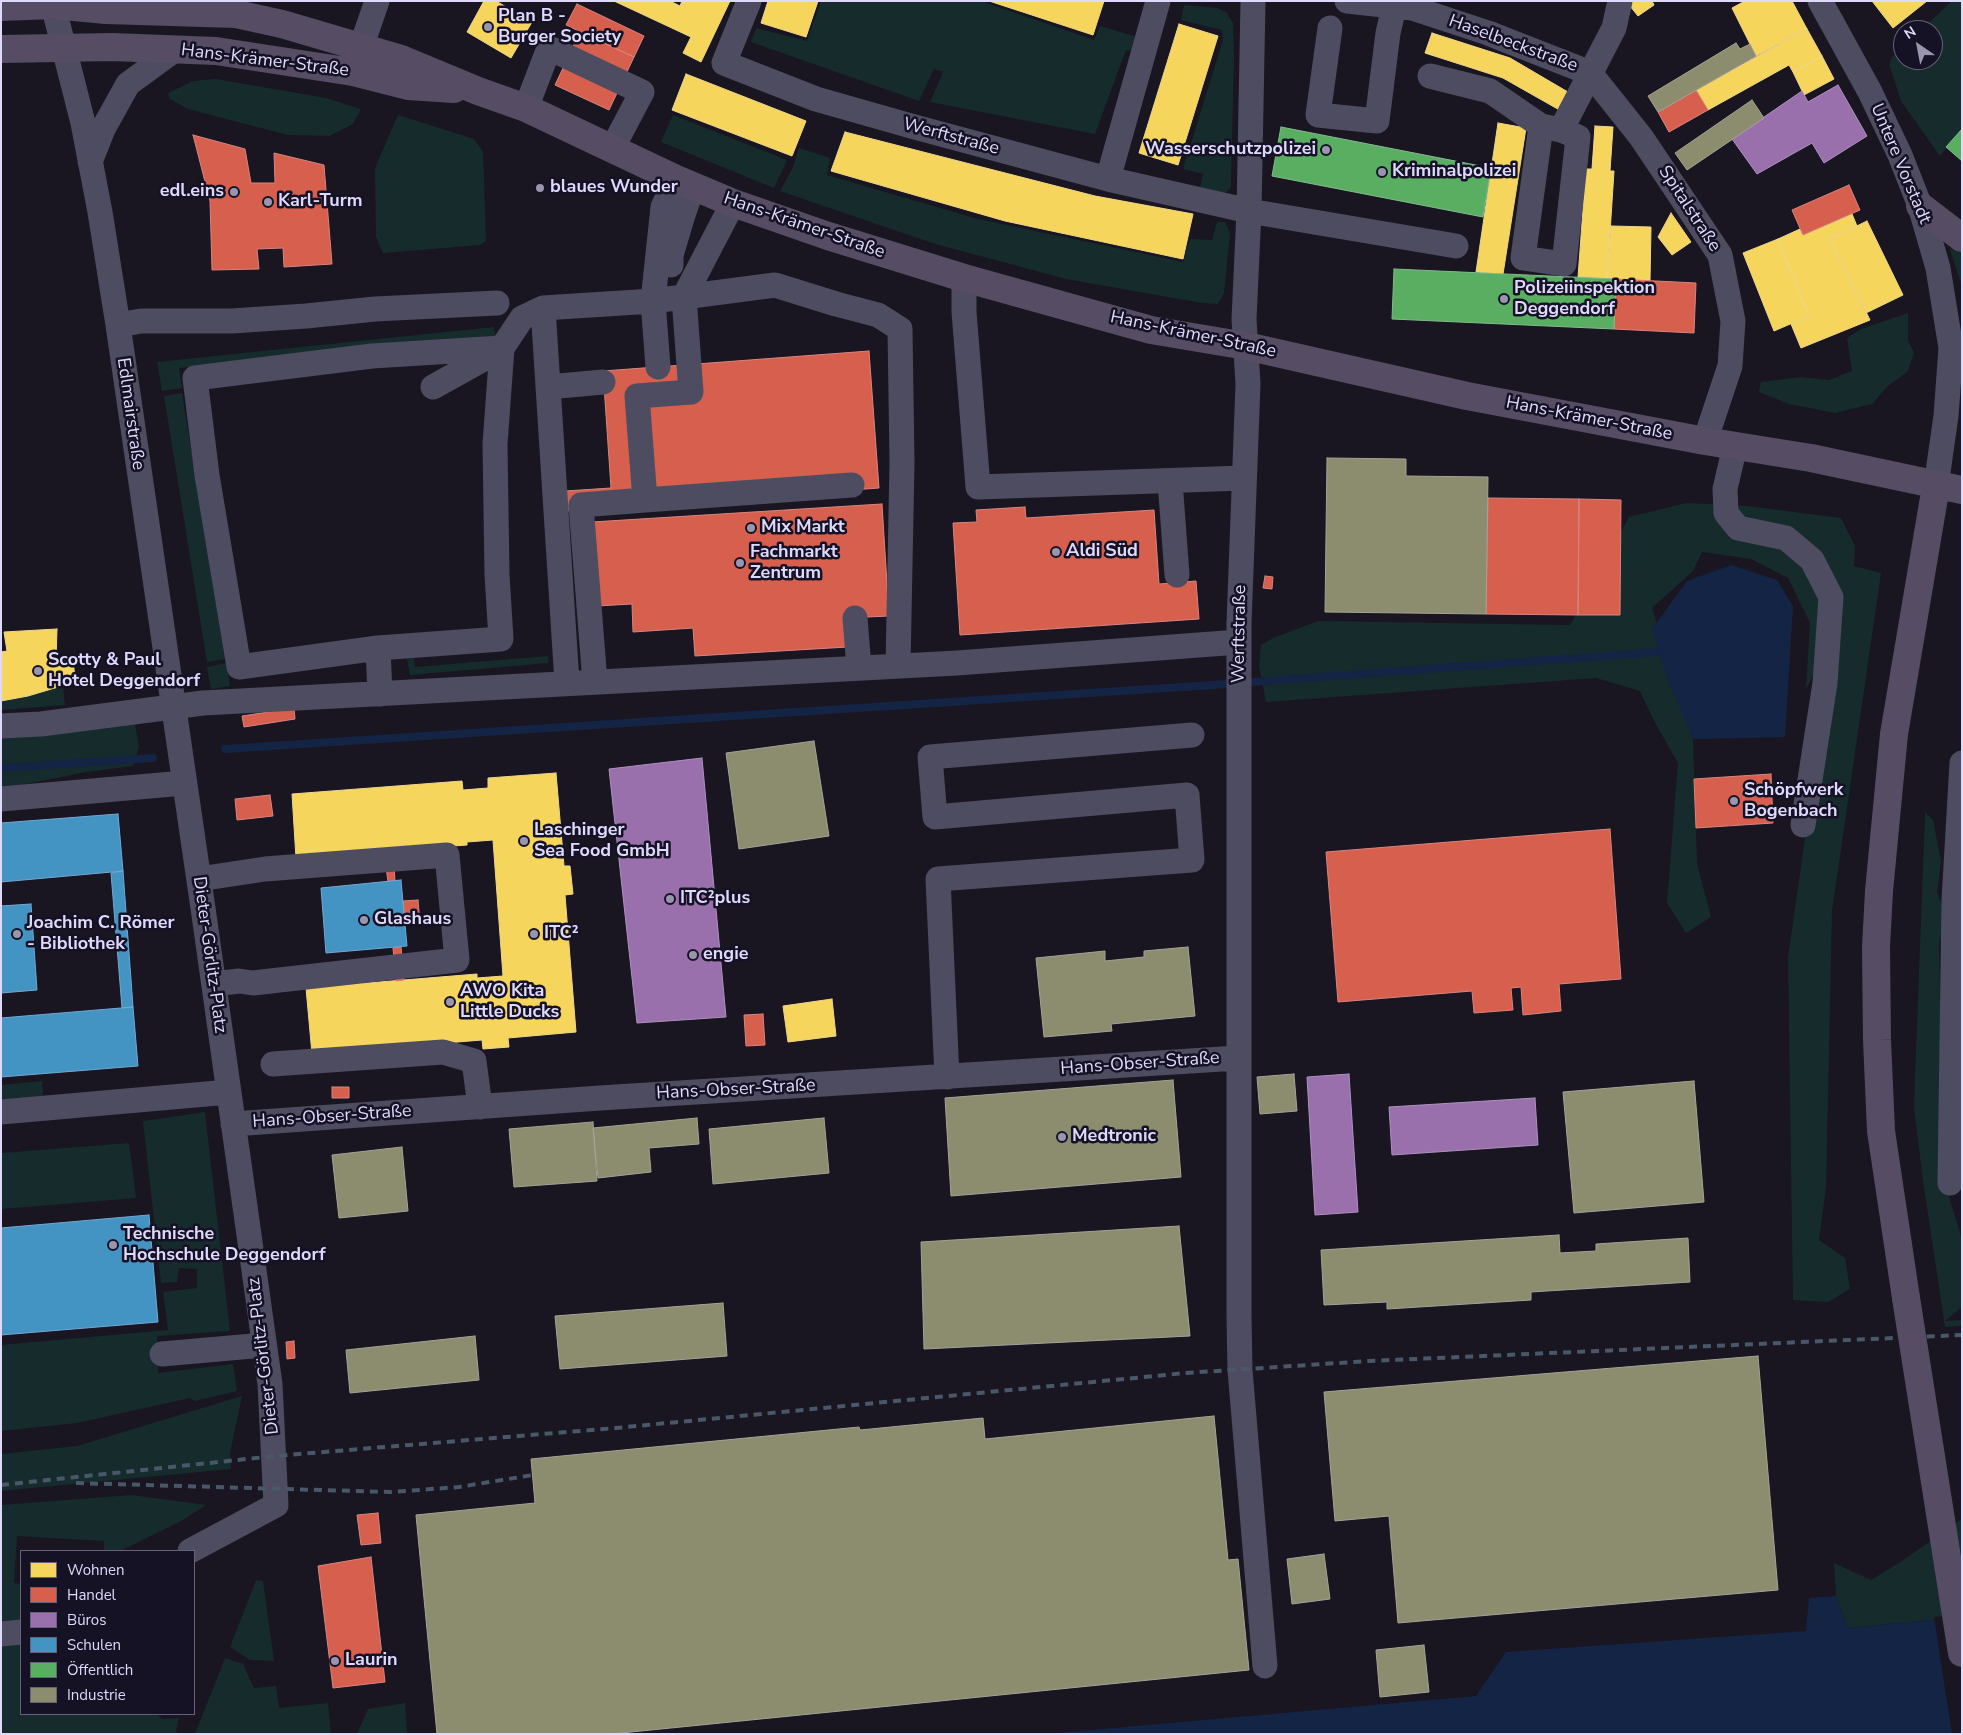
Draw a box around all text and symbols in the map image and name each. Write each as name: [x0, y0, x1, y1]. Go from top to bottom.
place label: Plan B - Burger Society: [498, 6, 621, 48]
street label: Haselbeckstraße: [1446, 11, 1580, 77]
north arrow: [1893, 20, 1943, 70]
marker: Plan B - Burger Society: [482, 21, 494, 33]
text: N: [1901, 22, 1920, 44]
street label: Hans-Krämer-Straße: [180, 40, 350, 82]
street label: Untere Vorstadt: [1865, 101, 1935, 227]
street label: Werftstraße: [901, 114, 1001, 160]
place label: Wasserschutzpolizei: [1145, 139, 1316, 161]
marker: Wasserschutzpolizei: [1320, 144, 1332, 156]
place label: Kriminalpolizei: [1392, 161, 1516, 183]
street label: Spitalstraße: [1653, 162, 1725, 256]
marker: Kriminalpolizei: [1376, 166, 1388, 178]
place label: blaues Wunder: [550, 177, 678, 199]
place label: edl.eins: [160, 181, 224, 203]
marker: blaues Wunder: [534, 182, 546, 194]
marker: edl.eins: [228, 186, 240, 198]
street label: Hans-Krämer-Straße: [721, 188, 887, 264]
place label: Karl-Turm: [278, 191, 363, 213]
marker: Karl-Turm: [262, 196, 274, 208]
place label: Polizeiinspektion Deggendorf: [1514, 278, 1655, 320]
marker: Polizeiinspektion Deggendorf: [1498, 293, 1510, 305]
street label: Hans-Krämer-Straße: [1108, 307, 1278, 363]
street label: Edlmairstraße: [111, 356, 149, 472]
street label: Hans-Krämer-Straße: [1504, 392, 1674, 446]
place label: Mix Markt: [761, 517, 845, 539]
marker: Mix Markt: [745, 522, 757, 534]
place label: Aldi Süd: [1066, 541, 1138, 563]
place label: Fachmarkt Zentrum: [750, 542, 838, 584]
marker: Aldi Süd: [1050, 546, 1062, 558]
marker: Fachmarkt Zentrum: [734, 557, 746, 569]
street label: Werftstraße: [1228, 585, 1252, 683]
place label: Scotty & Paul Hotel Deggendorf: [48, 650, 200, 692]
marker: Scotty & Paul Hotel Deggendorf: [32, 665, 44, 677]
place label: Schöpfwerk Bogenbach: [1744, 780, 1843, 822]
marker: Schöpfwerk Bogenbach: [1728, 795, 1740, 807]
place label: Laschinger Sea Food GmbH: [534, 820, 670, 862]
marker: Laschinger Sea Food GmbH: [518, 835, 530, 847]
street label: Dieter-Görlitz-Platz: [187, 875, 231, 1035]
place label: ITC²plus: [680, 888, 750, 910]
marker: ITC²plus: [664, 893, 676, 905]
place label: Glashaus: [374, 909, 451, 931]
place label: Joachim C. Römer - Bibliothek: [27, 913, 175, 956]
marker: Glashaus: [358, 914, 370, 926]
place label: ITC²: [544, 923, 579, 945]
marker: Joachim C. Römer - Bibliothek: [11, 928, 23, 940]
marker: ITC²: [528, 928, 540, 940]
place label: engie: [703, 944, 749, 966]
marker: engie: [687, 949, 699, 961]
place label: AWO Kita Little Ducks: [460, 981, 559, 1024]
marker: AWO Kita Little Ducks: [444, 996, 456, 1008]
street label: Hans-Obser-Straße: [1060, 1048, 1220, 1080]
street label: Hans-Obser-Straße: [656, 1075, 816, 1105]
street label: Hans-Obser-Straße: [252, 1101, 412, 1133]
place label: Medtronic: [1072, 1126, 1156, 1148]
marker: Medtronic: [1056, 1131, 1068, 1143]
place label: Technische Hochschule Deggendorf: [123, 1224, 326, 1266]
marker: Technische Hochschule Deggendorf: [107, 1239, 119, 1251]
street label: Dieter-Görlitz-Platz: [244, 1276, 284, 1436]
legend: [20, 1550, 195, 1715]
text: Wohnen: [67, 1560, 125, 1580]
text: Handel: [67, 1585, 116, 1605]
text: Büros: [67, 1610, 106, 1630]
text: Schulen: [67, 1635, 121, 1655]
place label: Laurin: [345, 1650, 398, 1672]
marker: Laurin: [329, 1655, 341, 1667]
text: Öffentlich: [67, 1660, 133, 1680]
text: Industrie: [67, 1685, 126, 1705]

